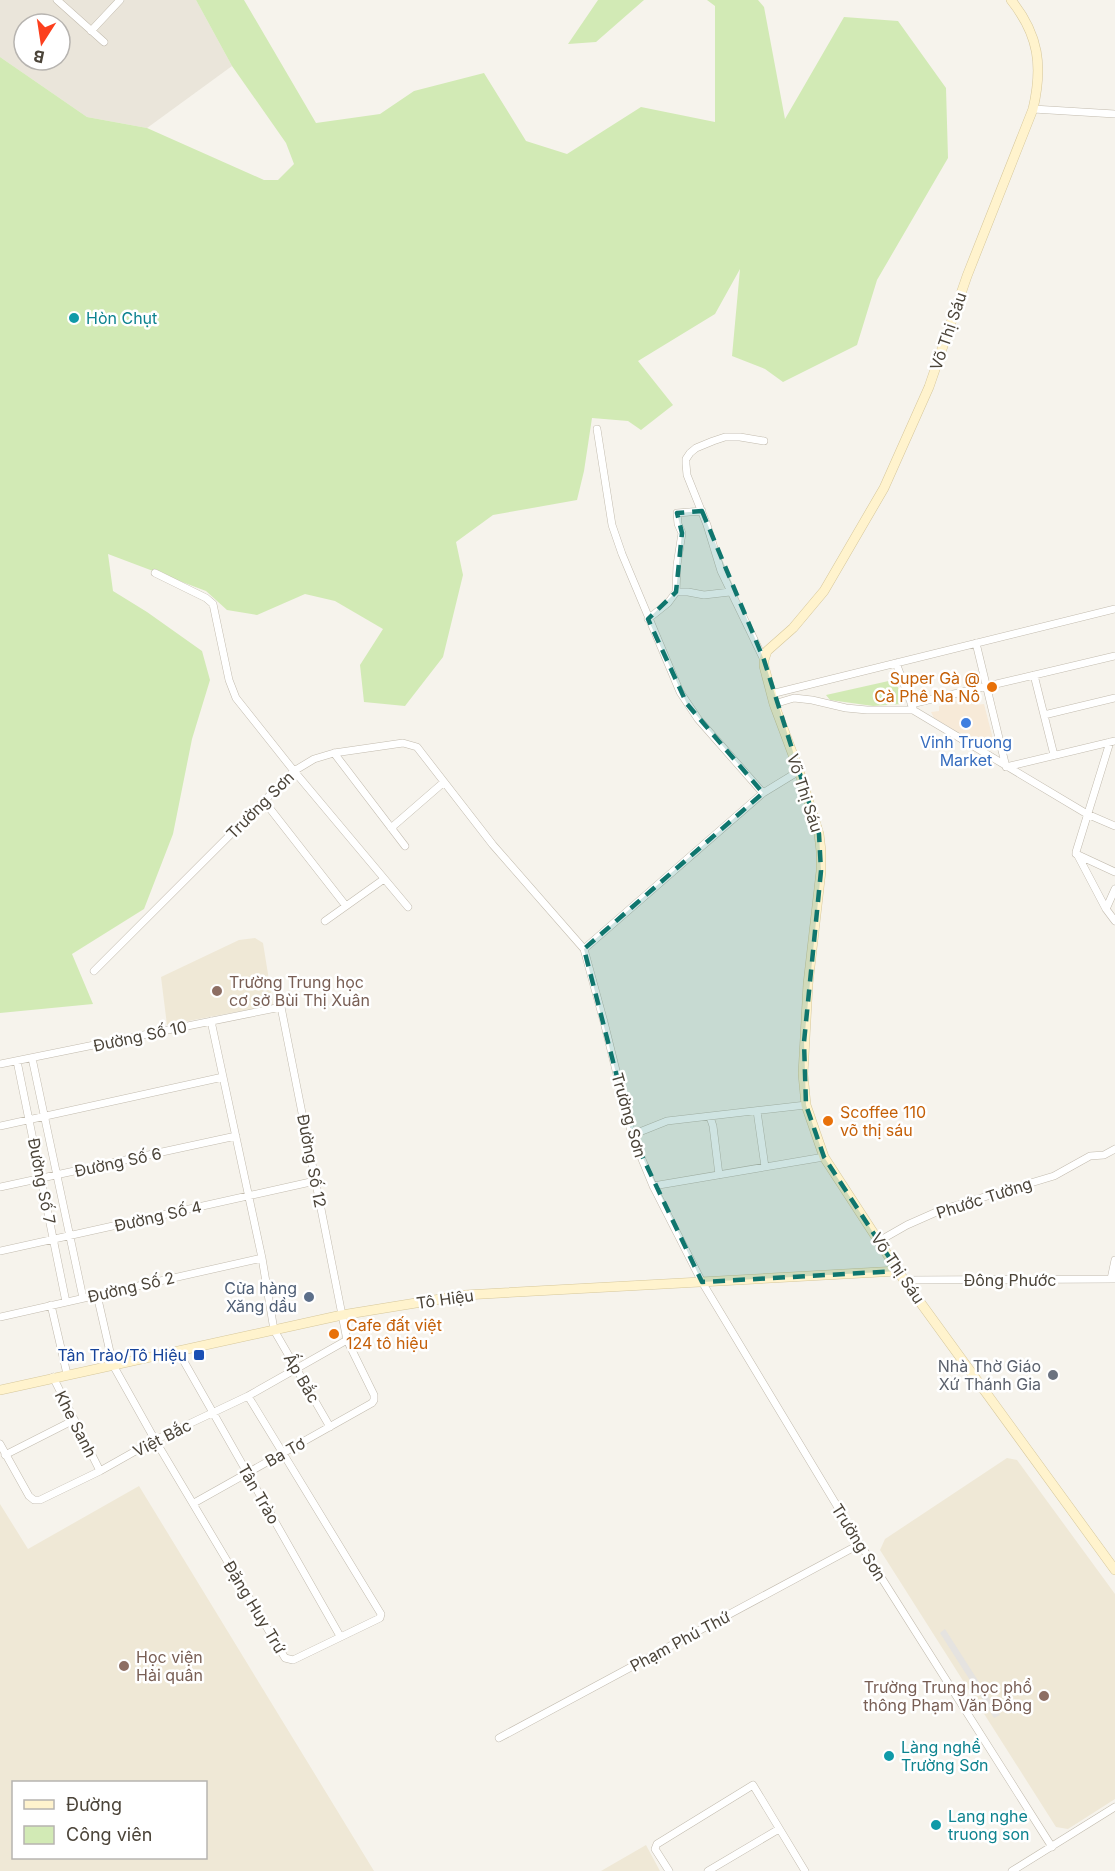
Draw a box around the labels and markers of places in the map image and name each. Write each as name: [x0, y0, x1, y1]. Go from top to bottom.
place label: Hòn Chụt: [86, 308, 157, 328]
marker: Hòn Chụt: [67, 311, 81, 325]
place label: Super Gà @ Cà Phê Na Nô: [874, 668, 980, 706]
marker: Super Gà @ Cà Phê Na Nô: [985, 680, 999, 694]
marker: Vinh Truong Market: [959, 716, 973, 730]
place label: Vinh Truong Market: [920, 732, 1012, 770]
place label: Trường Trung học cơ sở Bùi Thị Xuân: [229, 972, 370, 1010]
marker: Trường Trung học cơ sở Bùi Thị Xuân: [210, 984, 224, 998]
place label: Scoffee 110 võ thị sáu: [840, 1102, 926, 1140]
marker: Scoffee 110 võ thị sáu: [821, 1114, 835, 1128]
place label: Cửa hàng Xăng dầu: [224, 1278, 297, 1316]
marker: Cửa hàng Xăng dầu: [302, 1290, 316, 1304]
place label: Cafe đất việt 124 tô hiệu: [346, 1315, 442, 1353]
marker: Cafe đất việt 124 tô hiệu: [327, 1327, 341, 1341]
place label: Tân Trào/Tô Hiệu: [57, 1345, 187, 1365]
marker: Tân Trào/Tô Hiệu: [192, 1348, 206, 1362]
place label: Nhà Thờ Giáo Xứ Thánh Gia: [938, 1356, 1041, 1394]
marker: Nhà Thờ Giáo Xứ Thánh Gia: [1046, 1368, 1060, 1382]
place label: Học viện Hải quân: [136, 1647, 203, 1685]
marker: Học viện Hải quân: [117, 1659, 131, 1673]
place label: Trường Trung học phổ thông Phạm Văn Đồng: [863, 1677, 1032, 1715]
marker: Trường Trung học phổ thông Phạm Văn Đồng: [1037, 1689, 1051, 1703]
place label: Làng nghề Trường Sơn: [901, 1737, 988, 1775]
marker: Làng nghề Trường Sơn: [882, 1749, 896, 1763]
place label: Lang nghe truong son: [948, 1806, 1030, 1844]
marker: Lang nghe truong son: [929, 1818, 943, 1832]

